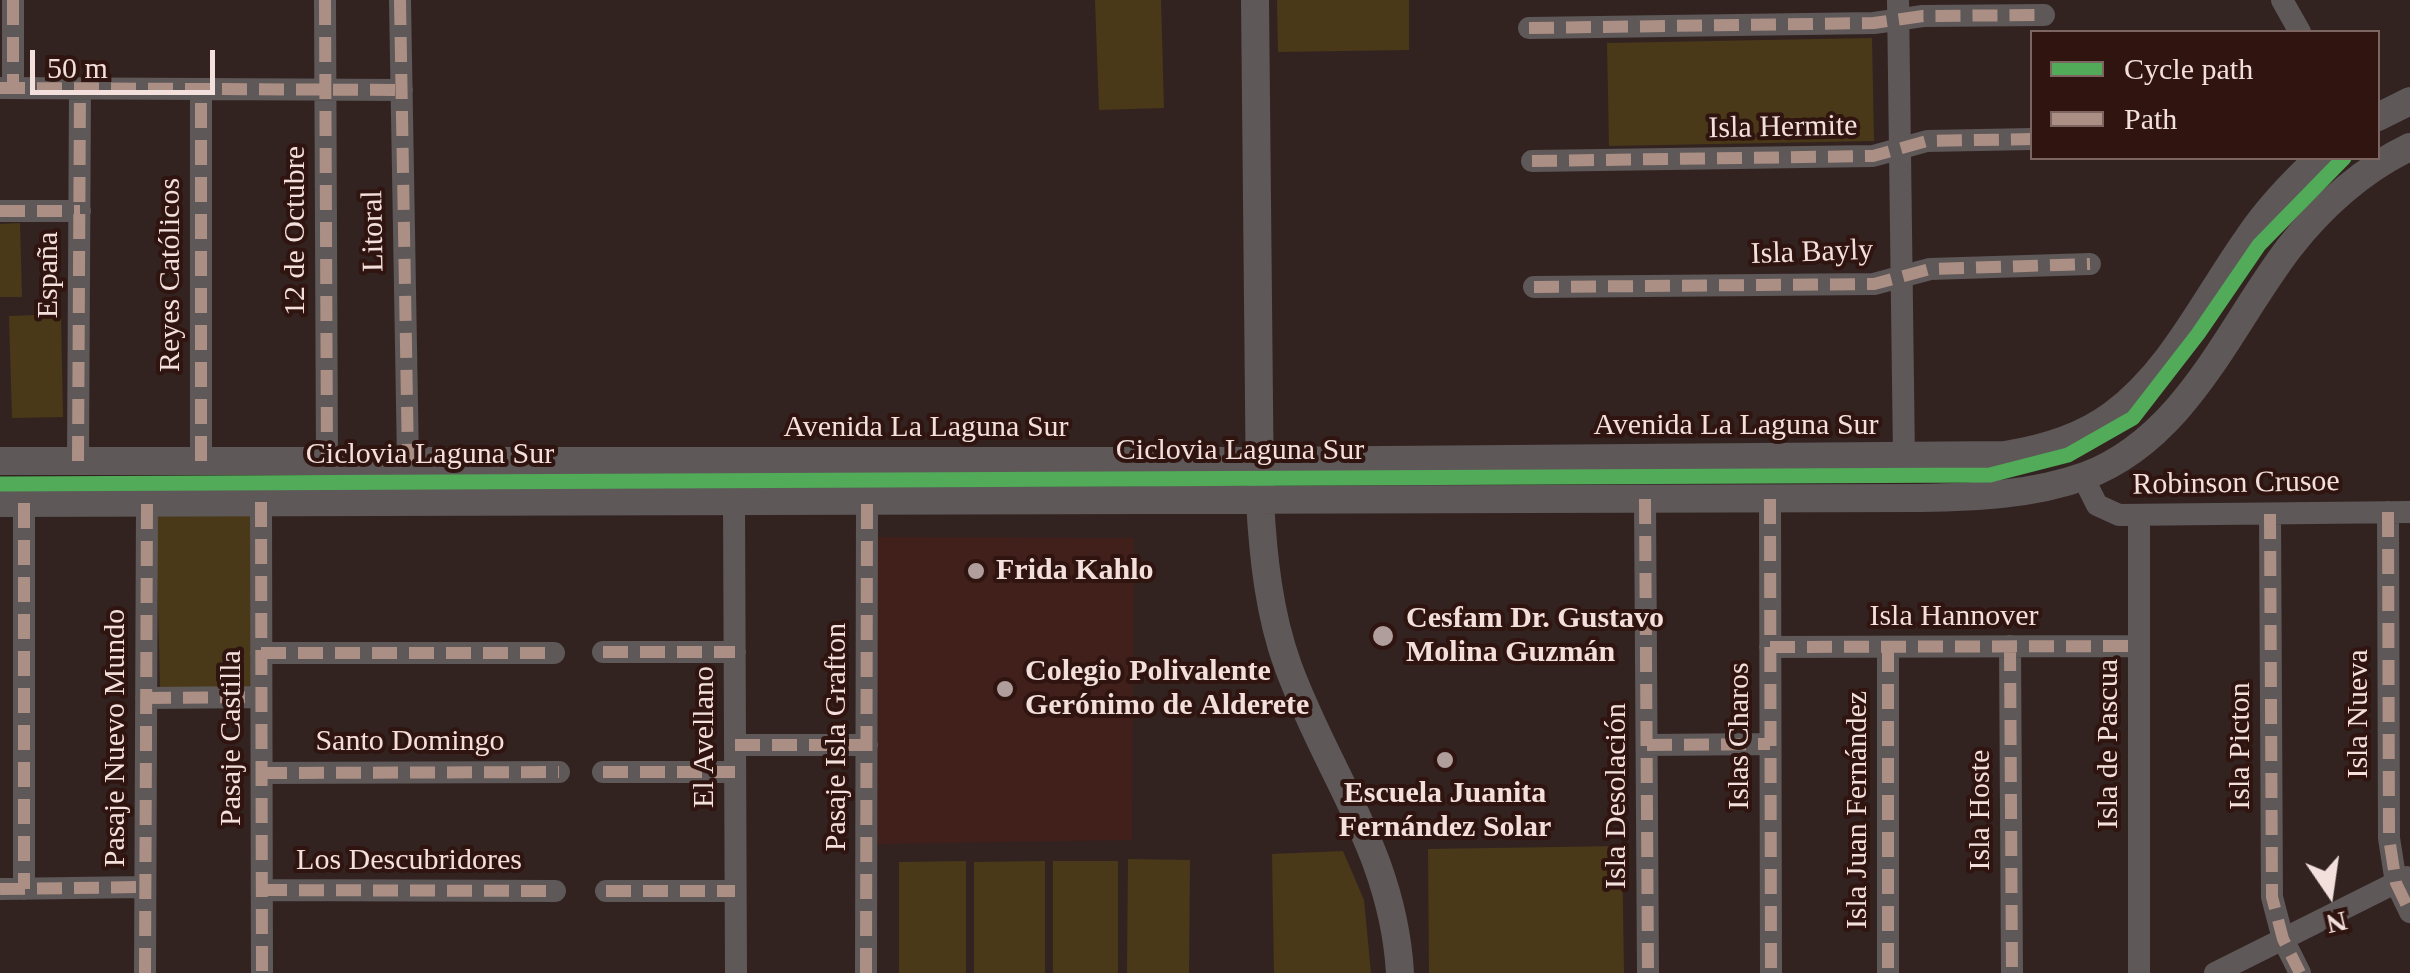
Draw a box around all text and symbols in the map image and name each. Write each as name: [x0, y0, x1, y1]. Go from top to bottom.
scale bar: [35, 30, 220, 92]
legend: [2030, 30, 2380, 160]
text: 50 m: [47, 51, 108, 84]
text: Cycle path: [2124, 52, 2253, 85]
text: Path: [2124, 102, 2177, 135]
street label: Isla Hermite: [1708, 109, 1858, 147]
street label: 12 de Octubre: [278, 146, 314, 316]
street label: Reyes Católicos: [153, 178, 189, 372]
street label: Litoral: [355, 190, 393, 272]
street label: España: [31, 232, 67, 318]
street label: Isla Bayly: [1750, 233, 1874, 273]
street label: Avenida La Laguna Sur: [1593, 408, 1879, 444]
street label: Avenida La Laguna Sur: [783, 410, 1069, 446]
street label: Ciclovia Laguna Sur: [1116, 433, 1364, 469]
street label: Ciclovia Laguna Sur: [306, 437, 554, 473]
street label: Robinson Crusoe: [2132, 464, 2340, 504]
place label: Frida Kahlo: [996, 553, 1154, 589]
marker: Frida Kahlo: [965, 560, 987, 582]
street label: Isla Hannover: [1869, 599, 2039, 635]
place label: Cesfam Dr. Gustavo Molina Guzmán: [1406, 601, 1664, 672]
street label: Pasaje Nuevo Mundo: [98, 609, 134, 867]
street label: Pasaje Isla Grafton: [819, 623, 855, 851]
marker: Cesfam Dr. Gustavo Molina Guzmán: [1370, 623, 1396, 649]
street label: Isla Nueva: [2341, 649, 2377, 779]
street label: Pasaje Castilla: [214, 650, 250, 826]
place label: Colegio Polivalente Gerónimo de Alderete: [1025, 654, 1309, 724]
street label: Isla de Pascua: [2091, 659, 2127, 829]
street label: Islas Charos: [1722, 662, 1758, 810]
street label: El Avellano: [687, 666, 723, 808]
marker: Colegio Polivalente Gerónimo de Alderete: [994, 678, 1016, 700]
street label: Isla Picton: [2223, 682, 2259, 810]
street label: Isla Juan Fernández: [1840, 691, 1876, 929]
street label: Isla Desolación: [1599, 703, 1635, 889]
street label: Santo Domingo: [315, 724, 505, 760]
marker: Escuela Juanita Fernández Solar: [1434, 749, 1456, 771]
street label: Isla Hoste: [1963, 750, 1999, 870]
place label: Escuela Juanita Fernández Solar: [1339, 776, 1551, 846]
street label: Los Descubridores: [296, 843, 522, 879]
north arrow: [2280, 843, 2380, 943]
text: N: [2324, 905, 2350, 940]

